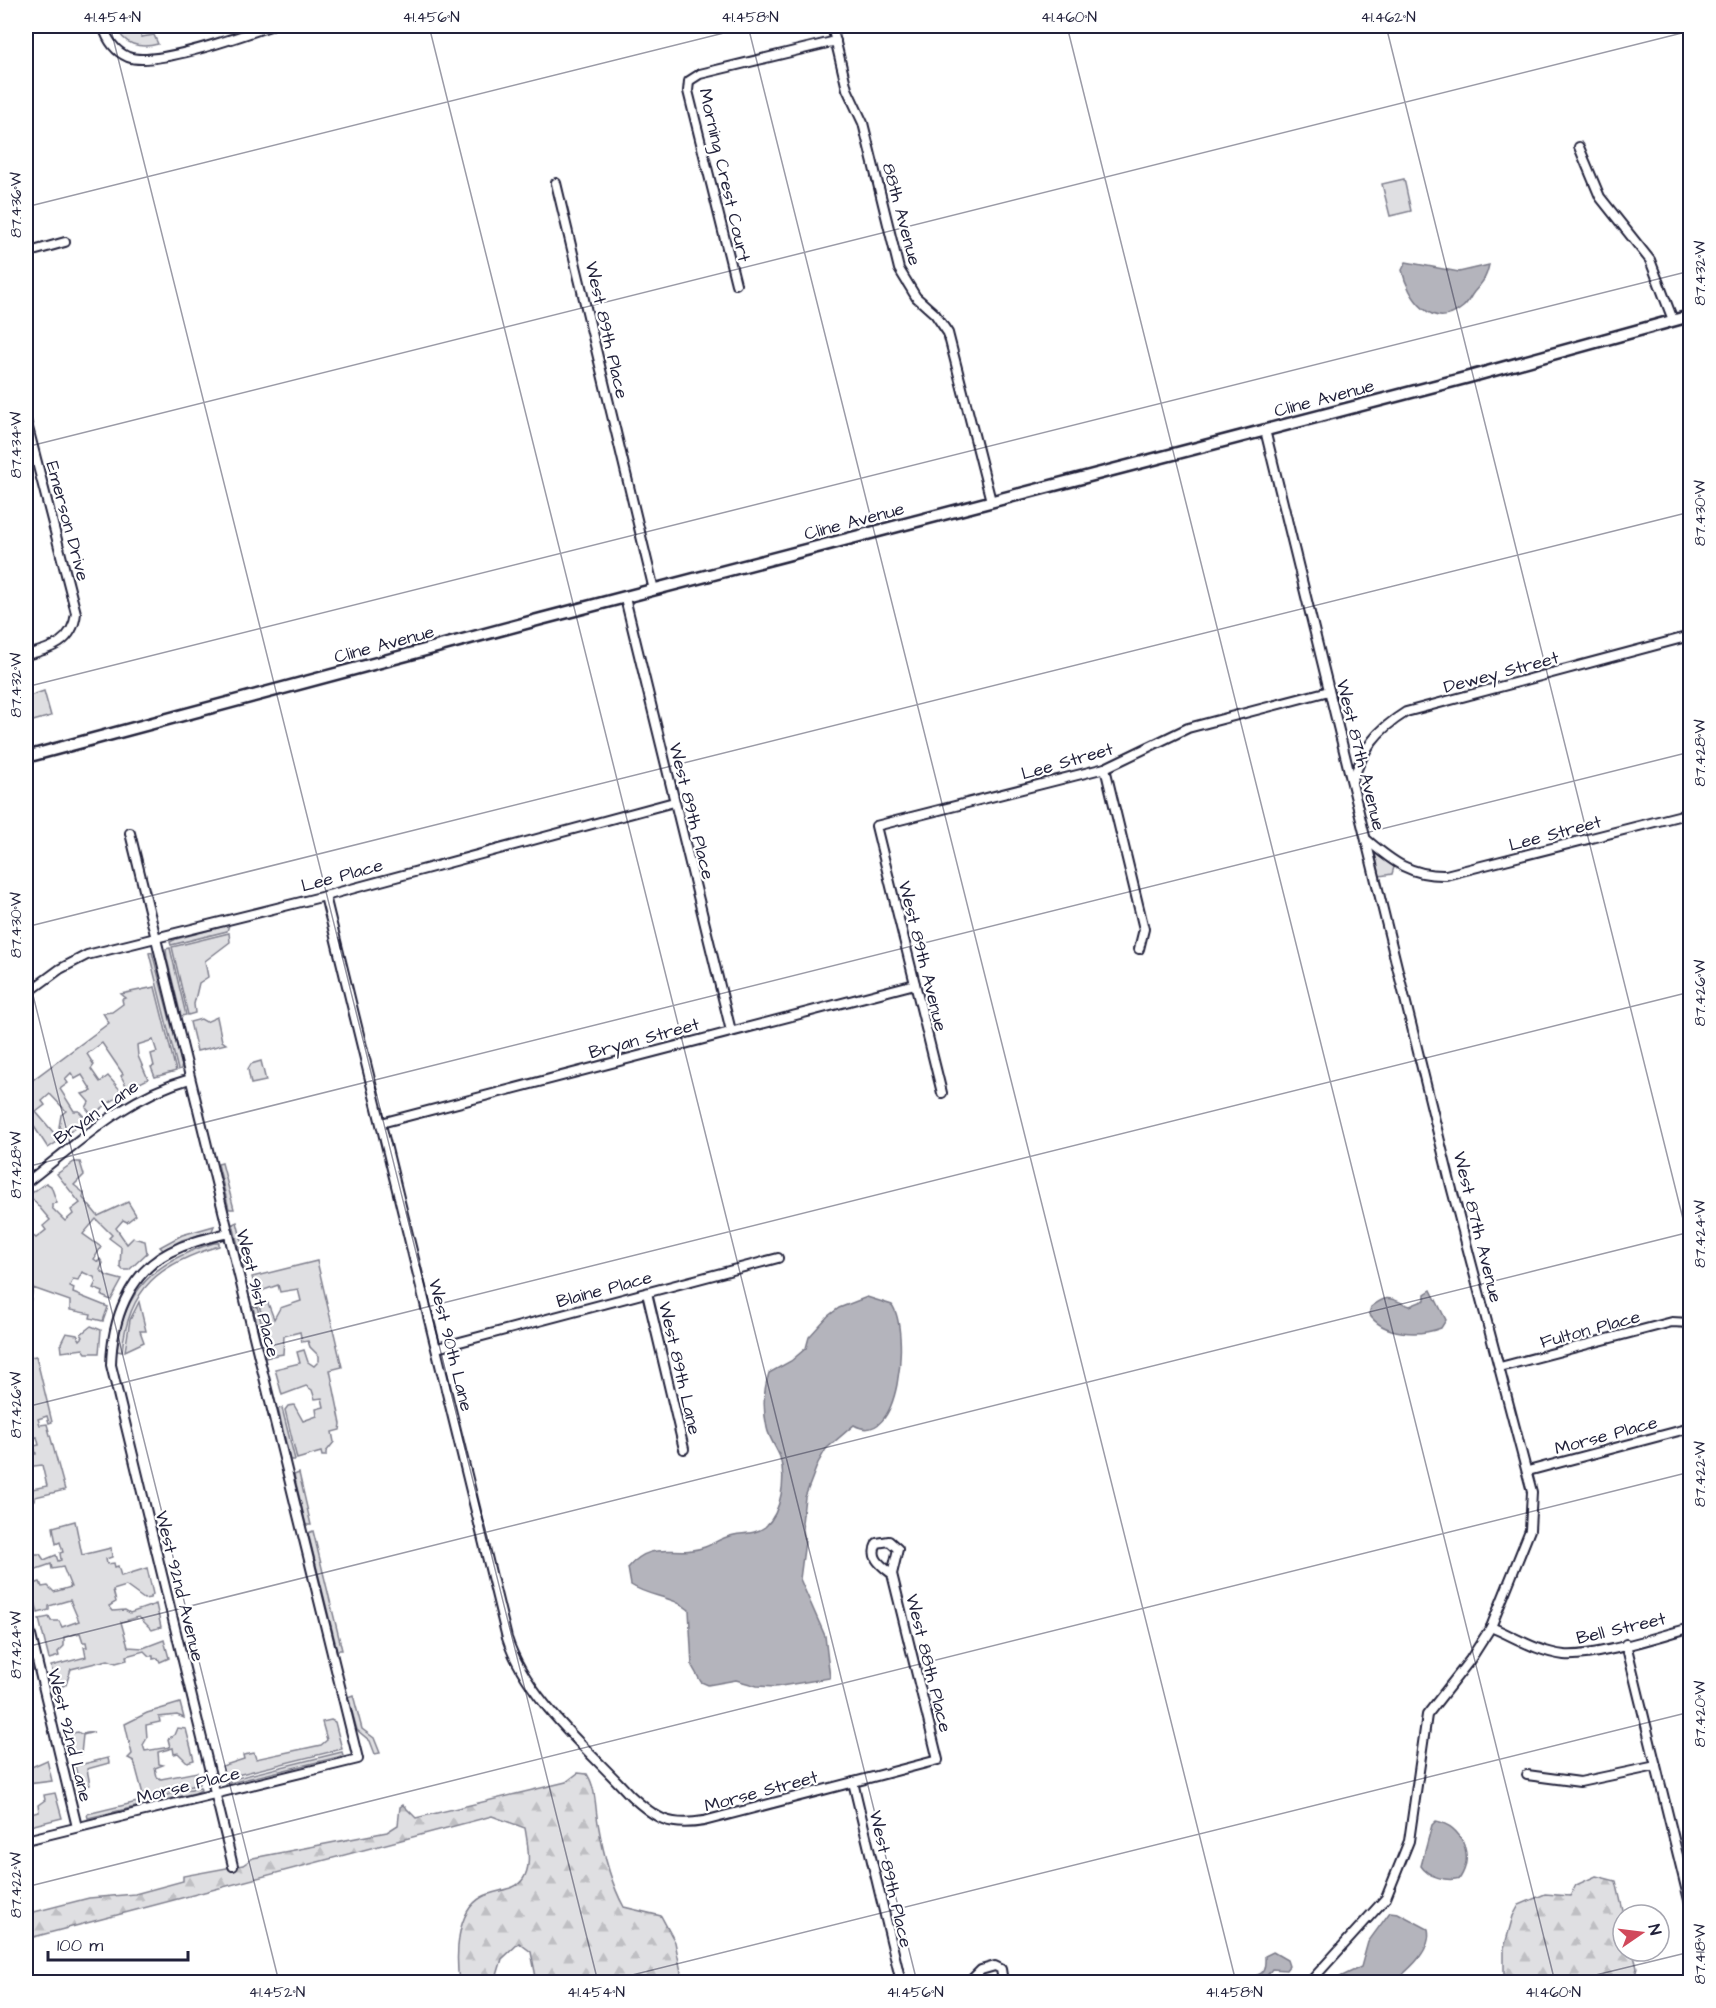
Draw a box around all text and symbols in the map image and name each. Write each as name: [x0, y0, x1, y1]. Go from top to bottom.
text: 41.454°N: [83, 7, 141, 28]
text: 41.456°N: [402, 7, 460, 28]
text: 41.458°N: [721, 7, 779, 28]
text: 41.460°N: [1041, 7, 1097, 28]
text: 41.462°N: [1360, 7, 1416, 28]
street label: Morning Crest Court: [691, 86, 757, 265]
street label: 88th Avenue: [876, 160, 927, 268]
text: 87.436°W: [6, 172, 27, 238]
text: 87.432°W: [1690, 241, 1711, 305]
street label: West 89th Place: [579, 259, 635, 401]
street label: Cline Avenue: [1271, 373, 1377, 424]
text: 87.434°W: [6, 412, 27, 478]
street label: Emerson Drive: [40, 458, 96, 584]
text: 87.430°W: [1690, 480, 1711, 546]
street label: Cline Avenue: [801, 496, 907, 547]
street label: Cline Avenue: [331, 619, 437, 670]
street label: Dewey Street: [1441, 645, 1562, 701]
text: 87.432°W: [6, 653, 27, 717]
street label: West 87th Avenue: [1330, 677, 1391, 834]
text: 87.428°W: [1690, 720, 1711, 787]
street label: Lee Street: [1018, 736, 1117, 787]
street label: West 89th Place: [662, 740, 721, 882]
street label: Lee Street: [1506, 809, 1605, 858]
street label: Lee Place: [298, 853, 386, 898]
street label: West 89th Avenue: [892, 878, 953, 1034]
text: 87.430°W: [6, 892, 27, 958]
text: 87.426°W: [1690, 960, 1711, 1026]
street label: Bryan Street: [586, 1012, 703, 1066]
street label: Bryan Lane: [49, 1074, 145, 1152]
text: 87.428°W: [6, 1132, 27, 1199]
street label: West 87th Avenue: [1447, 1149, 1508, 1306]
text: 87.424°W: [1690, 1200, 1711, 1268]
street label: West 91st Place: [230, 1227, 286, 1360]
street label: Blaine Place: [554, 1265, 655, 1314]
street label: West 90th Lane: [422, 1276, 479, 1414]
street label: West 89th Lane: [652, 1299, 707, 1437]
street label: Fulton Place: [1537, 1304, 1643, 1355]
text: 87.426°W: [6, 1372, 27, 1438]
street label: Morse Place: [1552, 1410, 1661, 1461]
text: 87.422°W: [1690, 1441, 1711, 1507]
street label: West 92nd Avenue: [149, 1508, 210, 1664]
street label: West 88th Place: [899, 1591, 958, 1735]
street label: Bell Street: [1574, 1606, 1669, 1651]
text: 87.424°W: [6, 1611, 27, 1679]
street label: West 92nd Lane: [41, 1666, 98, 1805]
text: 87.420°W: [1690, 1681, 1711, 1747]
street label: Morse Place: [134, 1761, 243, 1810]
street label: Morse Street: [702, 1764, 821, 1819]
street label: West 89th Place: [863, 1808, 919, 1950]
text: 87.422°W: [6, 1852, 27, 1918]
north arrow: [1611, 1903, 1671, 1963]
text: N: [1643, 1922, 1666, 1937]
scale bar: [48, 1924, 188, 1962]
text: 87.418°W: [1690, 1924, 1711, 1984]
text: 100 m: [57, 1933, 103, 1958]
text: 41.452°N: [249, 1982, 305, 2003]
text: 41.454°N: [567, 1982, 625, 2003]
text: 41.456°N: [886, 1982, 944, 2003]
text: 41.458°N: [1205, 1982, 1263, 2003]
text: 41.460°N: [1525, 1982, 1581, 2003]

